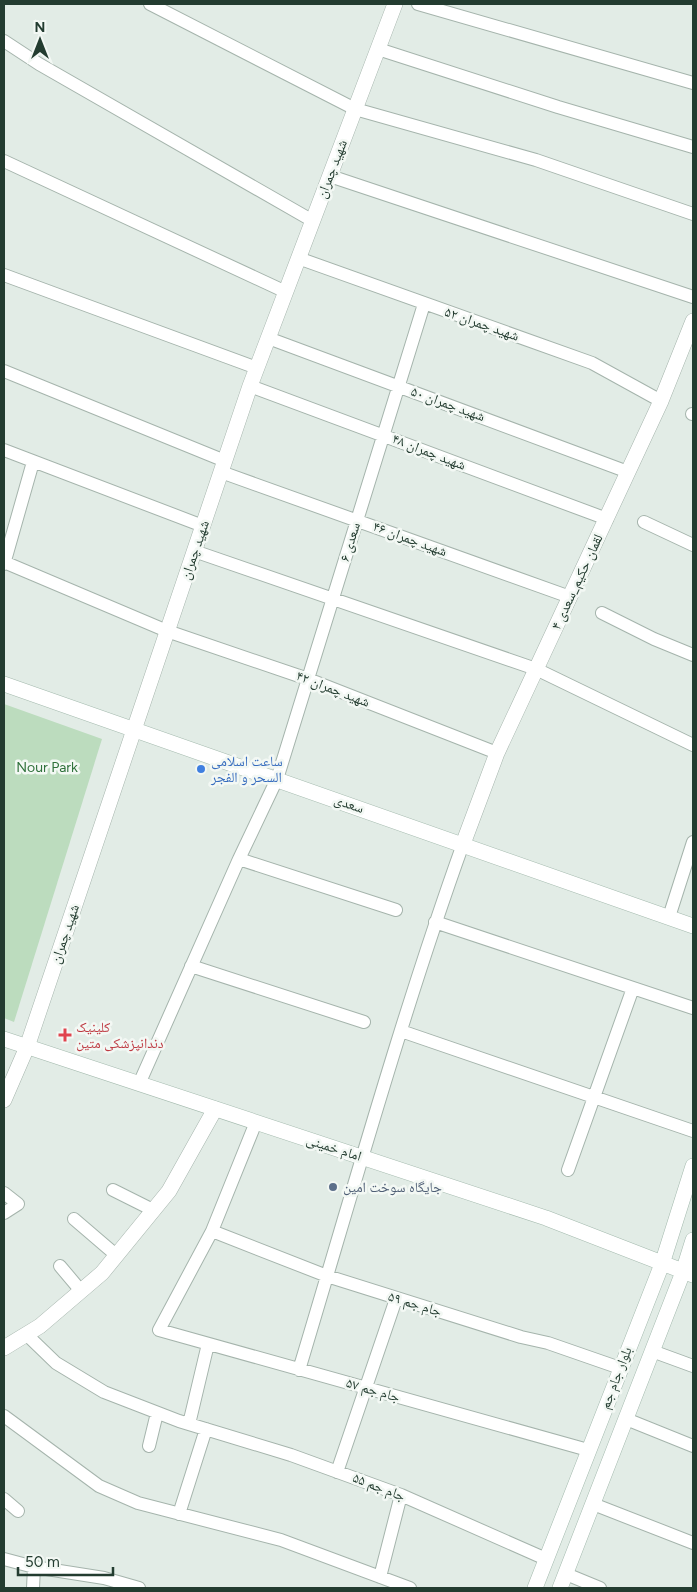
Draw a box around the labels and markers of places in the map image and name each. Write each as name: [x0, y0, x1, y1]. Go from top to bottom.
place label: ساعت اسلامی السحر و الفجر: [210, 753, 283, 786]
marker: ساعت اسلامی السحر و الفجر: [195, 763, 207, 775]
place label: کلینیک دندانپزشکی متین: [76, 1019, 164, 1052]
marker: کلینیک دندانپزشکی متین: [58, 1028, 72, 1042]
place label: جایگاه سوخت امین: [343, 1179, 442, 1196]
marker: جایگاه سوخت امین: [327, 1181, 339, 1193]

